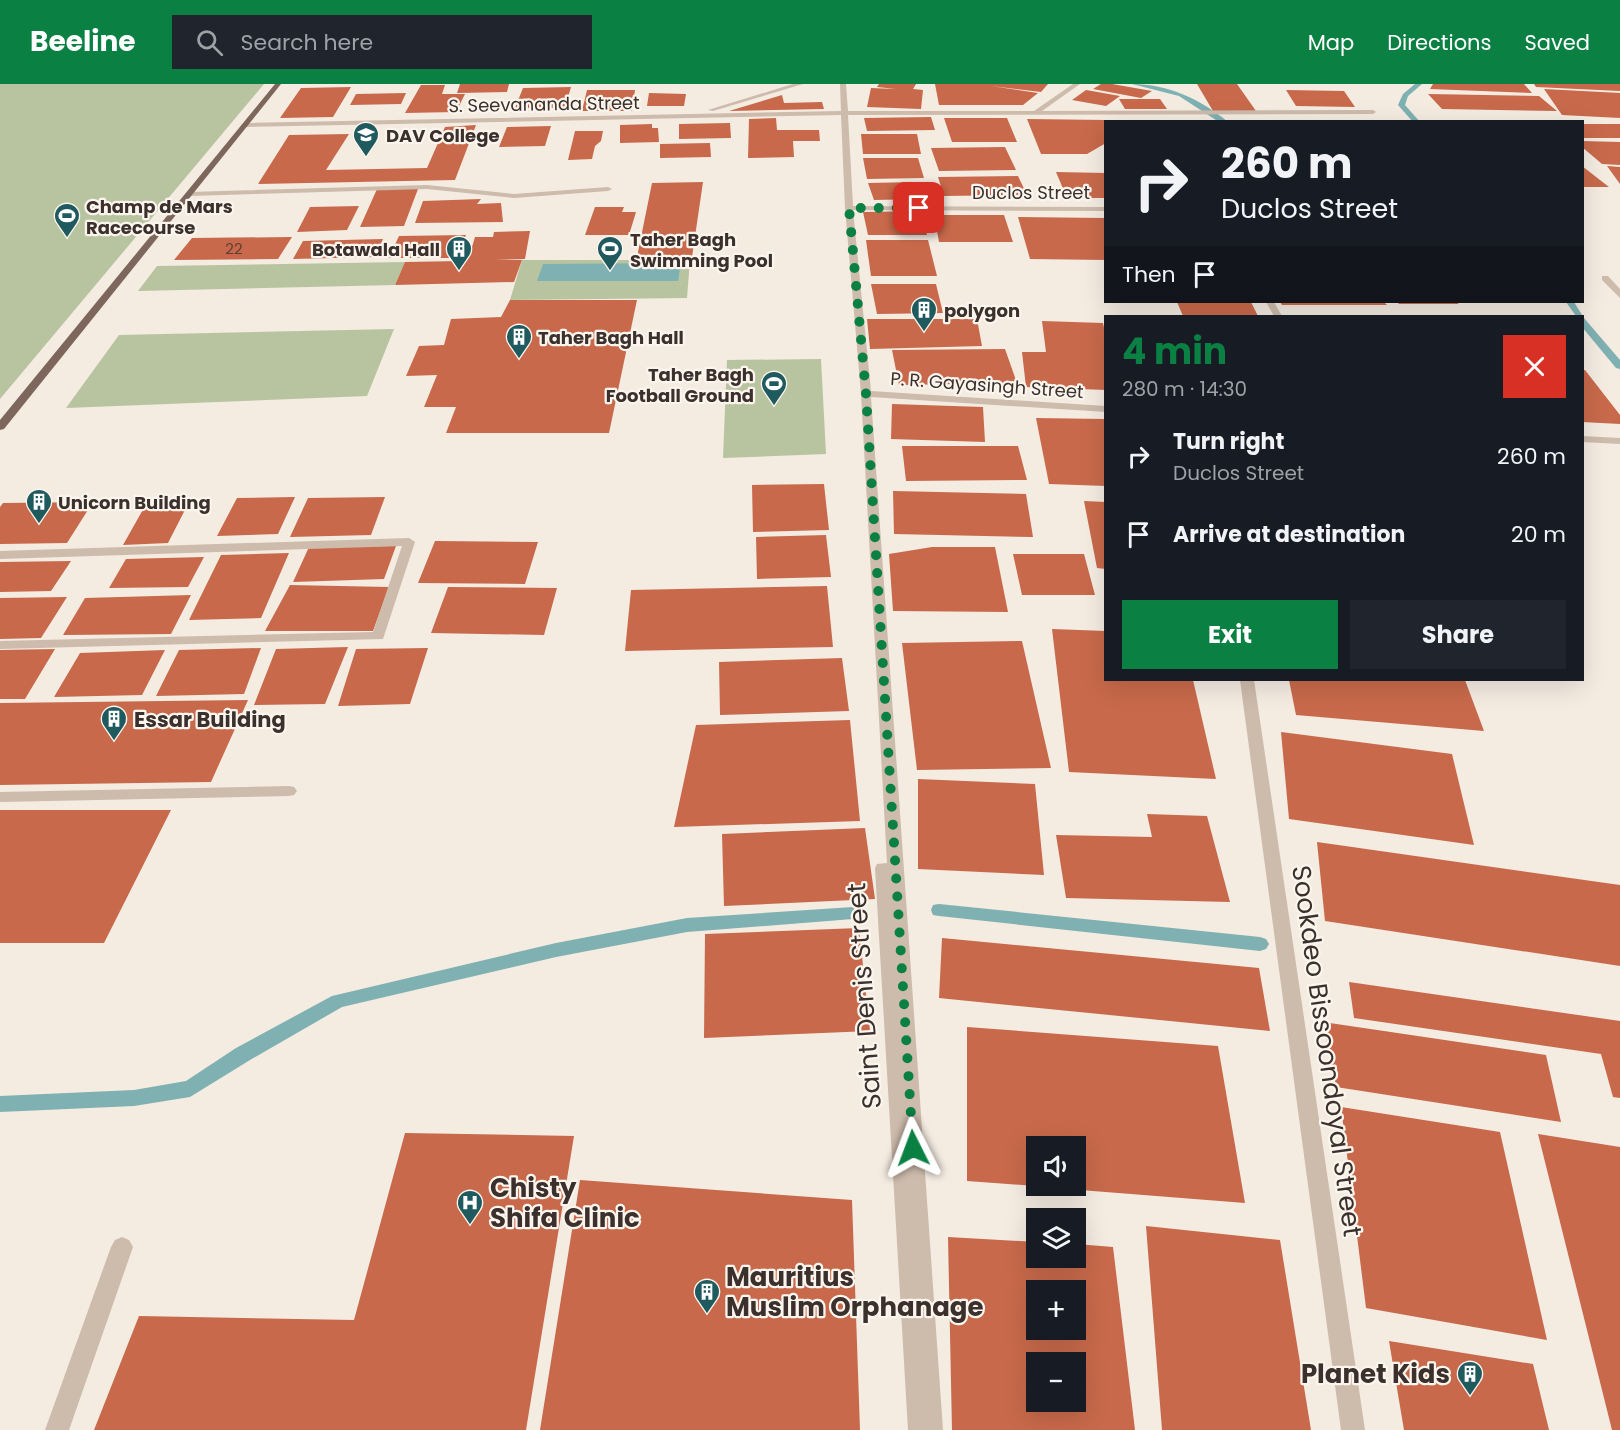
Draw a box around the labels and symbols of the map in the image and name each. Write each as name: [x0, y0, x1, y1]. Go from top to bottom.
street label: S. Seevananda Street: [448, 90, 640, 118]
school or university icon: DAV College: [351, 120, 381, 158]
place label: DAV College: [386, 123, 500, 148]
street label: Duclos Street: [972, 180, 1090, 205]
pin: [893, 182, 944, 233]
place label: Champ de Mars Racecourse: [86, 194, 233, 240]
sports icon: Champ de Mars Racecourse: [52, 201, 82, 239]
place label: Taher Bagh Swimming Pool: [630, 227, 773, 273]
building icon: Botawala Hall: [444, 234, 474, 272]
sports icon: Taher Bagh Swimming Pool: [595, 234, 625, 272]
place label: Botawala Hall: [312, 237, 440, 262]
house number: 22: [225, 238, 243, 259]
building icon: polygon: [909, 295, 939, 333]
place label: polygon: [944, 298, 1020, 323]
building icon: Taher Bagh Hall: [504, 322, 534, 360]
place label: Taher Bagh Hall: [538, 325, 684, 350]
place label: Taher Bagh Football Ground: [606, 362, 754, 408]
street label: P. R. Gayasingh Street: [890, 366, 1084, 404]
sports icon: Taher Bagh Football Ground: [759, 369, 789, 407]
building icon: Unicorn Building: [24, 487, 54, 525]
place label: Unicorn Building: [58, 490, 211, 515]
building icon: Essar Building: [99, 704, 129, 742]
place label: Essar Building: [134, 705, 286, 734]
street label: Sookdeo Bissoondoyal Street: [1283, 863, 1371, 1239]
street label: Saint Denis Street: [838, 882, 890, 1110]
position arrow: [881, 1116, 945, 1180]
place label: Chisty Shifa Clinic: [490, 1170, 640, 1236]
hospital icon: Chisty Shifa Clinic: [455, 1188, 485, 1226]
place label: Mauritius Muslim Orphanage: [726, 1259, 984, 1325]
building icon: Mauritius Muslim Orphanage: [692, 1277, 722, 1315]
place label: Planet Kids: [1301, 1356, 1450, 1392]
building icon: Planet Kids: [1455, 1359, 1485, 1397]

